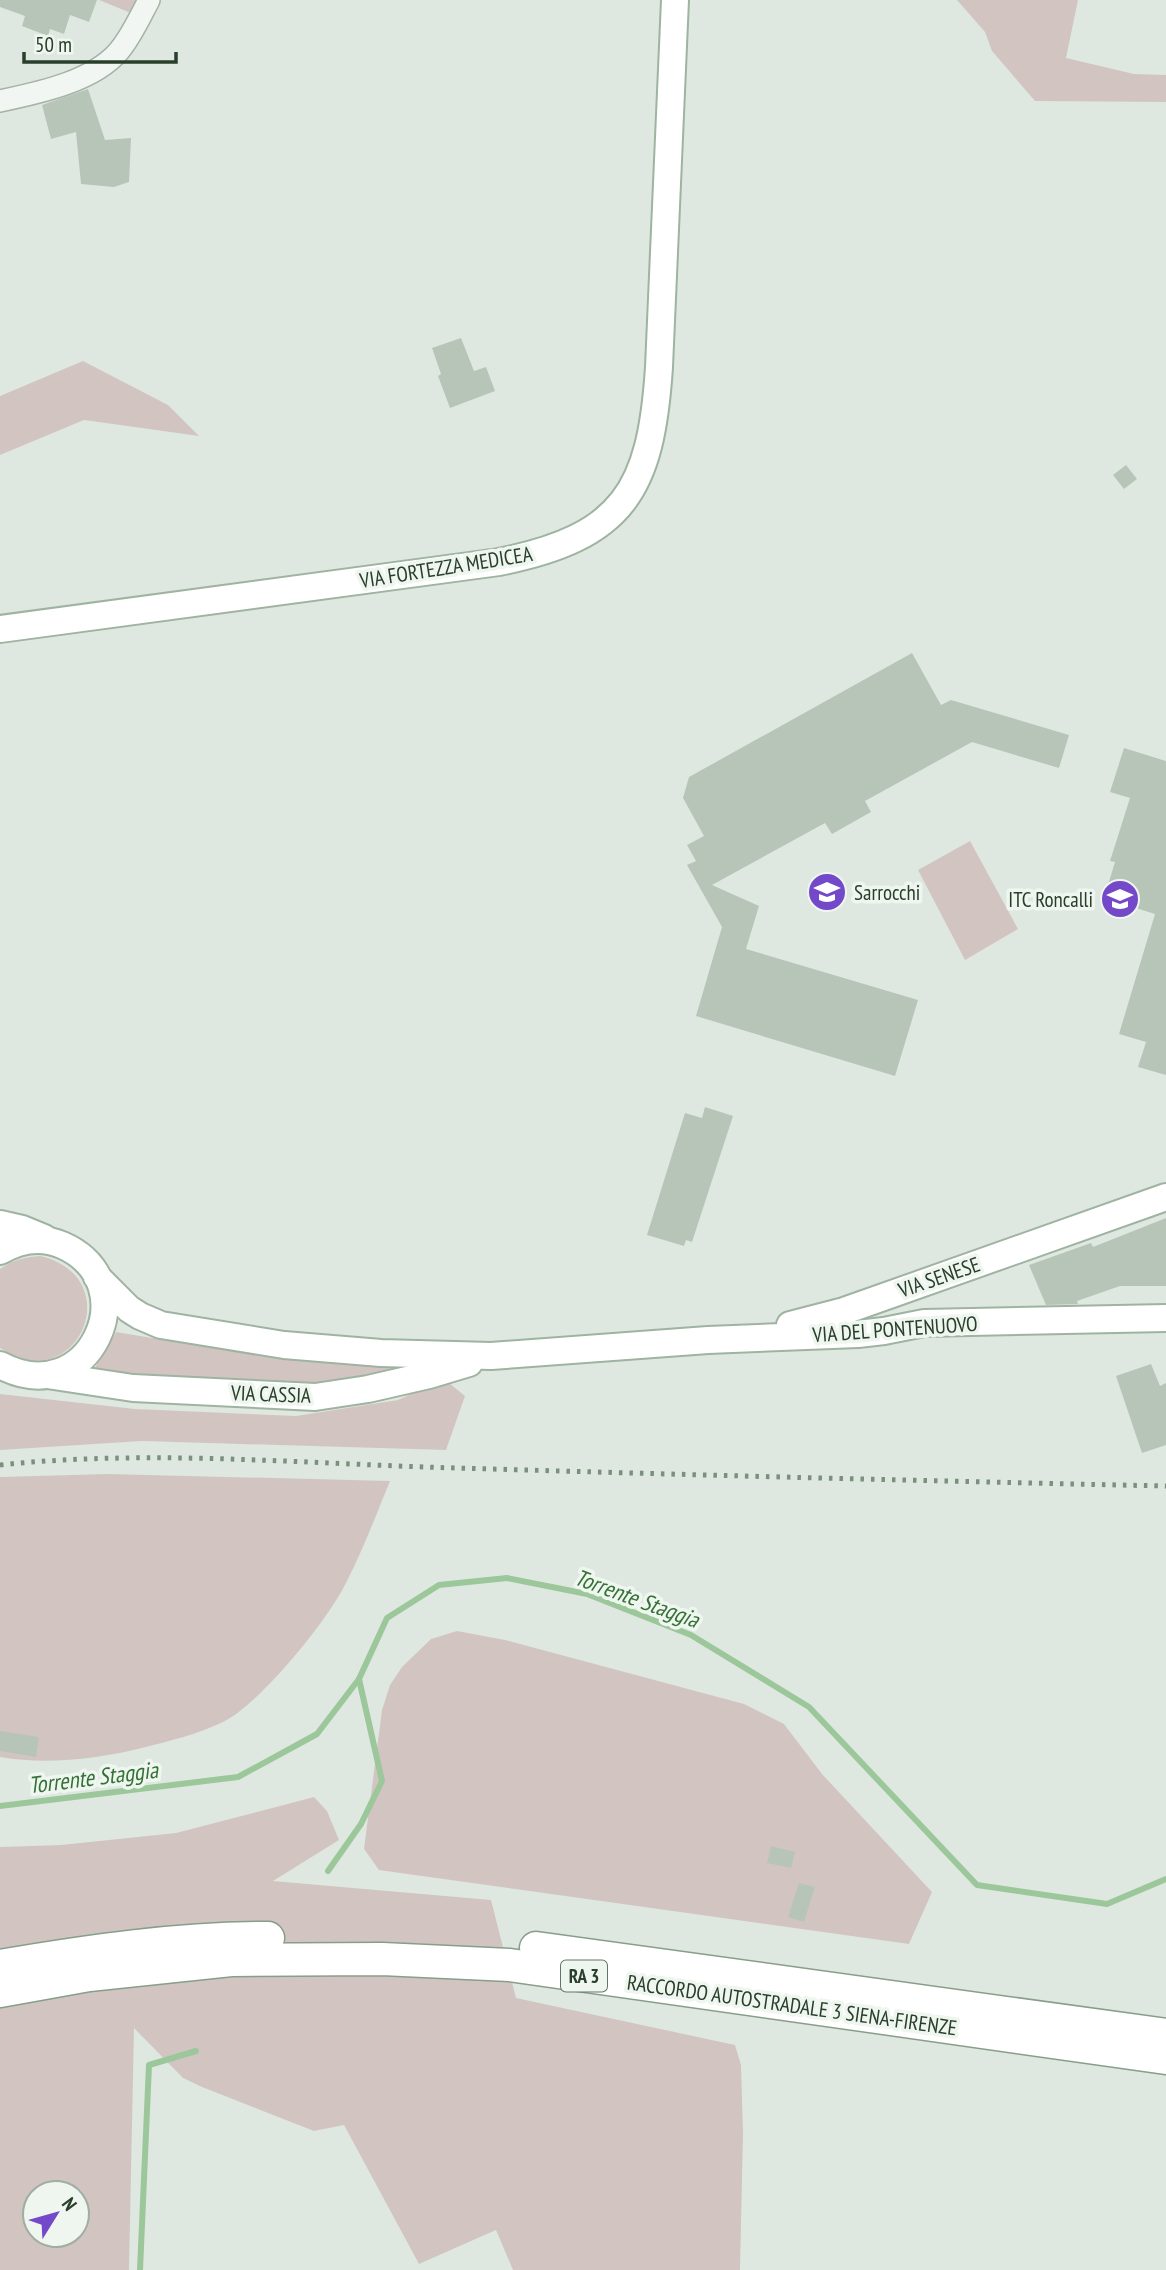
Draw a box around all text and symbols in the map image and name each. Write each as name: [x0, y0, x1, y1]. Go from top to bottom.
scale bar: [24, 21, 177, 65]
text: 50 m: [35, 31, 72, 58]
street label: VIA FORTEZZA MEDICEA: [357, 540, 534, 594]
school or university icon: Sarrocchi: [806, 871, 848, 913]
school or university icon: ITC Roncalli: [1099, 878, 1141, 920]
place label: Sarrocchi: [854, 879, 920, 906]
place label: ITC Roncalli: [1008, 886, 1093, 913]
street label: VIA SENESE: [894, 1250, 983, 1304]
street label: VIA DEL PONTENUOVO: [811, 1310, 978, 1348]
street label: VIA CASSIA: [229, 1379, 312, 1409]
water label: Torrente Staggia: [571, 1562, 705, 1634]
water label: Torrente Staggia: [27, 1754, 161, 1799]
road number: RA 3: [561, 1960, 607, 1992]
street label: RACCORDO AUTOSTRADALE 3 SIENA-FIRENZE: [625, 1968, 959, 2042]
north arrow: [21, 2179, 91, 2249]
text: N: [57, 2192, 82, 2215]

